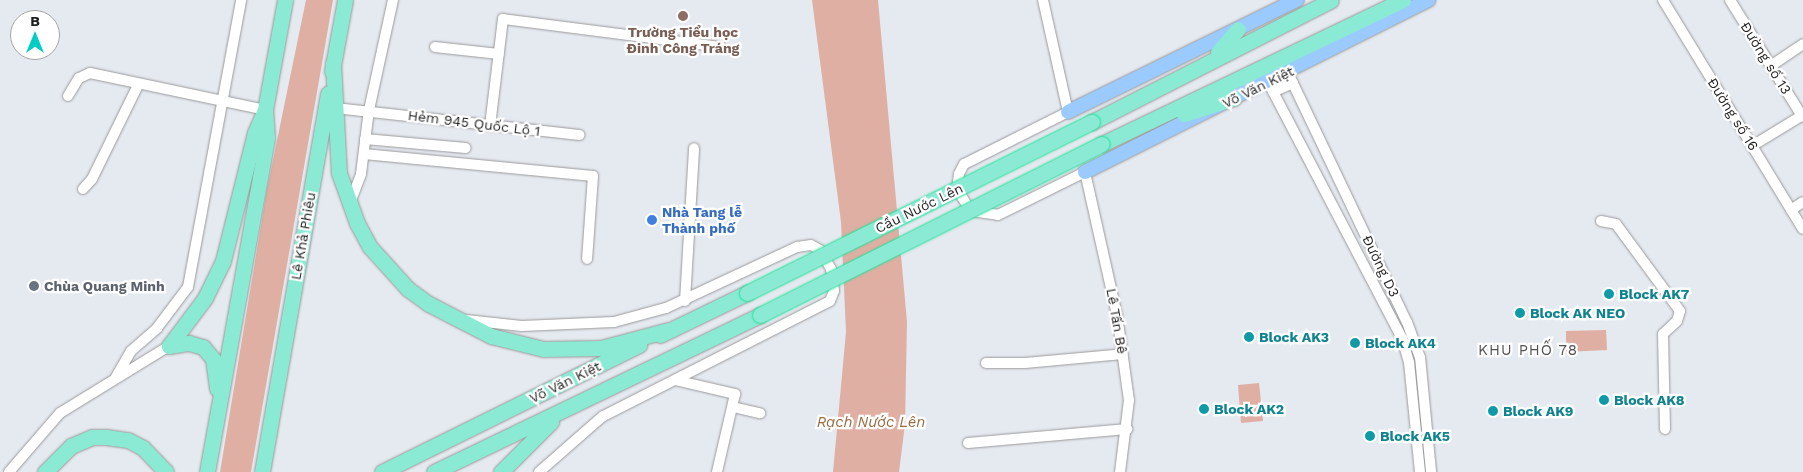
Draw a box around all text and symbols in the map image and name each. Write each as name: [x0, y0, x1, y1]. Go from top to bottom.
north arrow: [10, 10, 60, 60]
marker: Trường Tiểu học Đinh Công Tráng: [677, 10, 689, 22]
text: B: [30, 13, 40, 29]
street label: Đường số 13: [1737, 19, 1795, 97]
place label: Trường Tiểu học Đinh Công Tráng: [626, 24, 740, 56]
street label: Võ Văn Kiệt: [1219, 62, 1297, 112]
street label: Đường số 16: [1704, 74, 1762, 154]
street label: Hẻm 945 Quốc Lộ 1: [407, 107, 541, 139]
street label: Cầu Nước Lên: [872, 179, 966, 237]
street label: Lê Khả Phiêu: [287, 191, 319, 281]
place label: Nhà Tang lễ Thành phố: [662, 204, 742, 236]
marker: Nhà Tang lễ Thành phố: [646, 214, 658, 226]
street label: Đường D3: [1359, 232, 1403, 300]
place label: Chùa Quang Minh: [44, 278, 165, 294]
marker: Chùa Quang Minh: [28, 280, 40, 292]
place label: Block AK7: [1619, 286, 1690, 302]
street label: Lê Tấn Bê: [1103, 287, 1131, 355]
marker: Block AK7: [1603, 288, 1615, 300]
place label: Block AK NEO: [1530, 305, 1626, 321]
marker: Block AK NEO: [1514, 307, 1526, 319]
place label: Block AK3: [1259, 329, 1330, 345]
marker: Block AK3: [1243, 331, 1255, 343]
place label: Block AK4: [1365, 335, 1436, 351]
marker: Block AK4: [1349, 337, 1361, 349]
district label: KHU PHỐ 78: [1477, 342, 1579, 360]
street label: Võ Văn Kiệt: [526, 357, 604, 407]
place label: Block AK8: [1614, 392, 1685, 408]
marker: Block AK8: [1598, 394, 1610, 406]
place label: Block AK2: [1214, 401, 1285, 417]
marker: Block AK2: [1198, 403, 1210, 415]
place label: Block AK9: [1503, 403, 1574, 419]
marker: Block AK9: [1487, 405, 1499, 417]
water label: Rạch Nước Lên: [817, 414, 925, 432]
place label: Block AK5: [1380, 428, 1451, 444]
marker: Block AK5: [1364, 430, 1376, 442]

